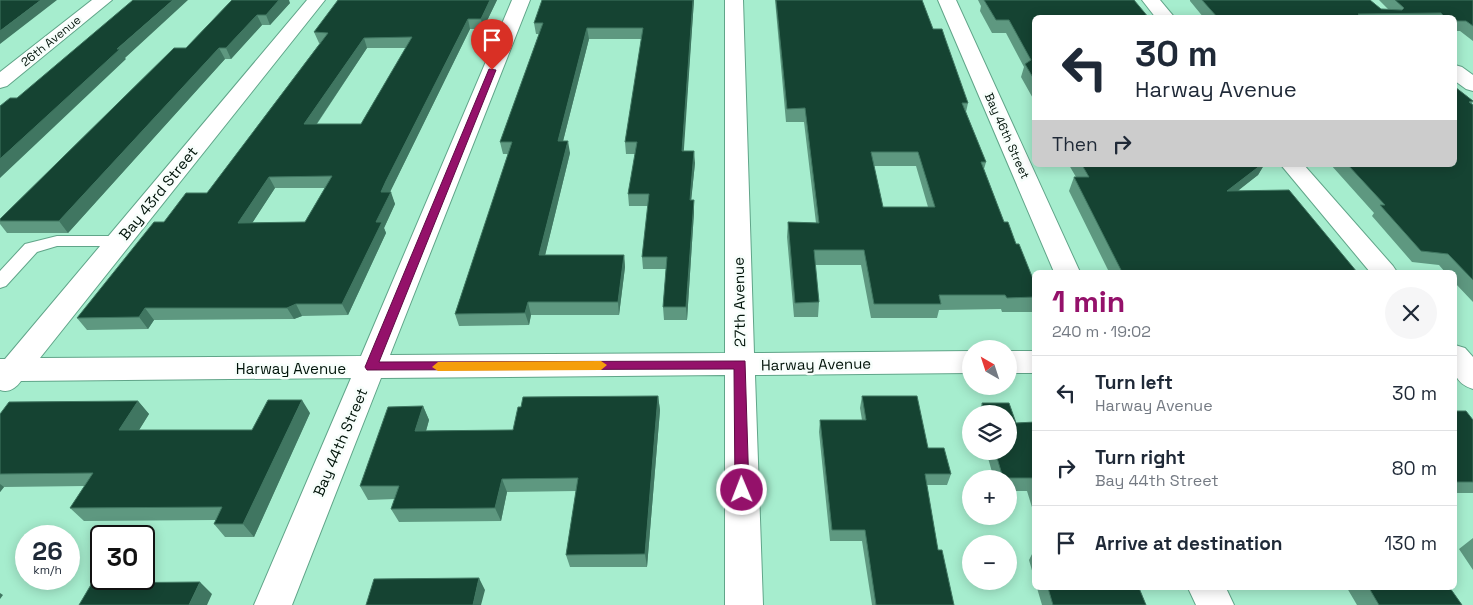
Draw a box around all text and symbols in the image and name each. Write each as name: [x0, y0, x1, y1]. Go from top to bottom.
street label: 26th Avenue: [18, 12, 84, 70]
pin: [471, 19, 513, 70]
icon: arrive: [478, 26, 506, 54]
text: 30 m: [1135, 32, 1218, 76]
icon: left: [1052, 35, 1117, 100]
text: Harway Avenue: [1135, 75, 1297, 103]
street label: Bay 46th Street: [981, 90, 1033, 182]
icon: right: [1108, 130, 1136, 158]
text: Then: [1052, 132, 1098, 157]
street label: Bay 43rd Street: [115, 142, 201, 243]
street label: 27th Avenue: [729, 257, 749, 347]
text: 1 min: [1052, 282, 1125, 321]
button: close: [1385, 287, 1437, 339]
text: 240 m · 19:02: [1052, 321, 1151, 342]
north arrow: [962, 340, 1018, 395]
map controls: [962, 340, 1017, 590]
street label: Harway Avenue: [761, 354, 871, 374]
street label: Harway Avenue: [236, 359, 346, 378]
text: Turn left: [1095, 370, 1173, 395]
icon: left: [1052, 379, 1080, 407]
text: 30 m: [1392, 381, 1437, 406]
street label: Bay 44th Street: [309, 385, 371, 499]
text: Harway Avenue: [1095, 395, 1213, 416]
button: layers: [962, 405, 1017, 460]
text: Turn right: [1095, 445, 1185, 470]
icon: right: [1052, 454, 1080, 482]
text: 80 m: [1392, 456, 1437, 481]
position arrow: [715, 463, 767, 515]
button: +: [962, 470, 1017, 525]
text: Bay 44th Street: [1095, 470, 1219, 491]
speed limit sign: 30: [90, 525, 155, 590]
icon: arrive: [1052, 529, 1080, 557]
text: Arrive at destination: [1095, 531, 1283, 556]
text: 130 m: [1384, 531, 1437, 556]
text: 26: [32, 535, 63, 567]
button: −: [962, 535, 1017, 590]
text: km/h: [33, 562, 62, 578]

